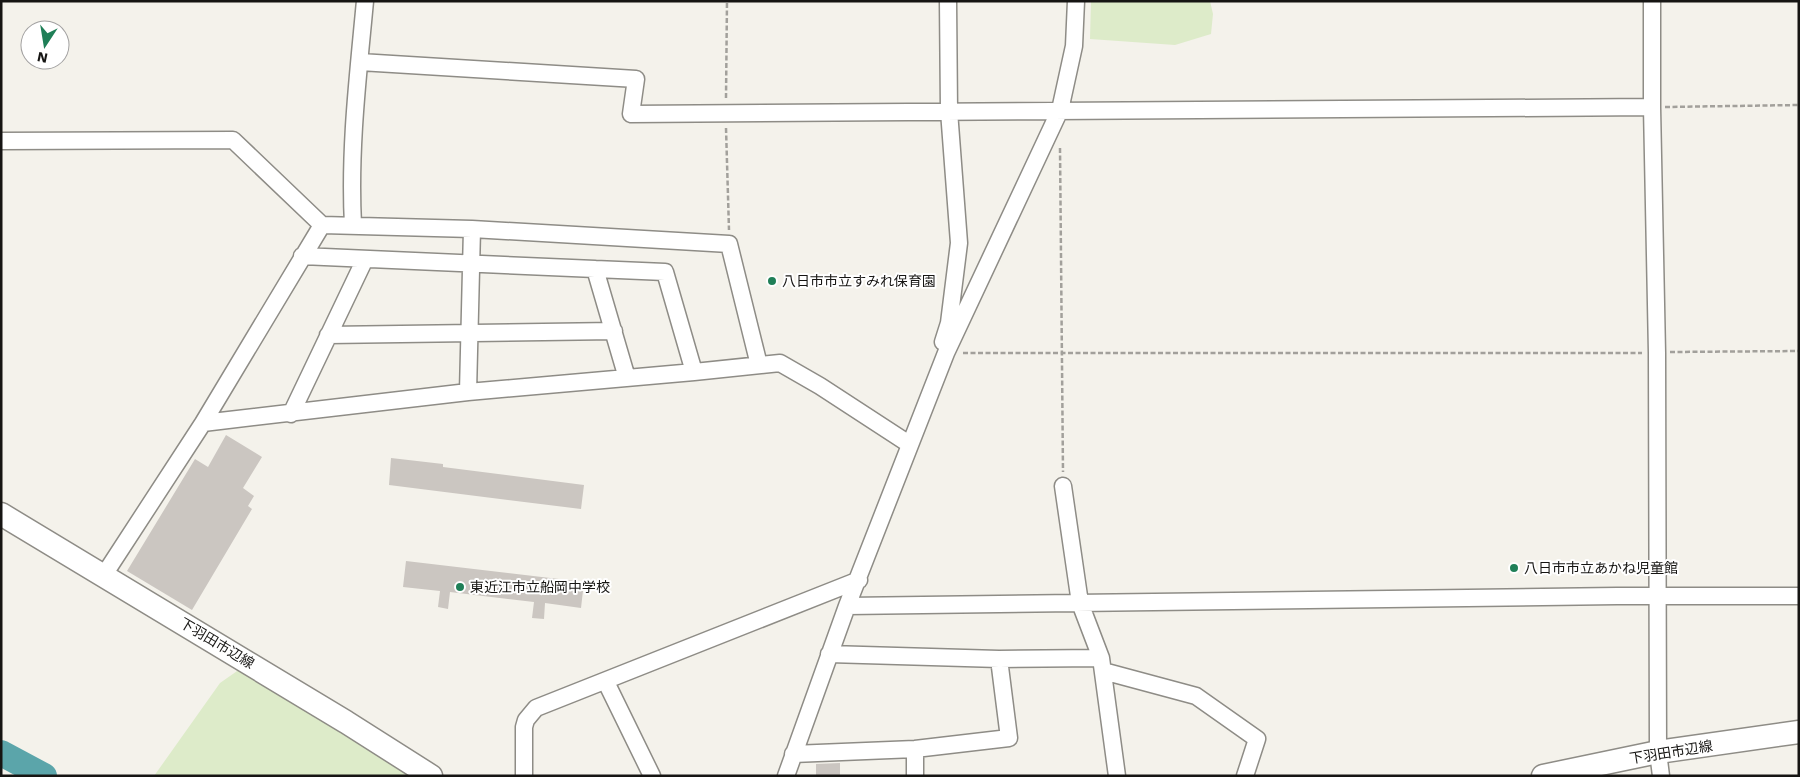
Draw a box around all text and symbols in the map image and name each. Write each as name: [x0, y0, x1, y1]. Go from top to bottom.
north arrow: [20, 20, 70, 70]
text: N: [36, 49, 49, 67]
place label: 八日市市立すみれ保育園: [782, 273, 936, 289]
marker: 八日市市立すみれ保育園: [766, 275, 778, 287]
place label: 八日市市立あかね児童館: [1524, 560, 1678, 576]
marker: 八日市市立あかね児童館: [1508, 562, 1520, 574]
place label: 東近江市立船岡中学校: [470, 579, 610, 595]
marker: 東近江市立船岡中学校: [454, 581, 466, 593]
street label: 下羽田市辺線: [177, 615, 257, 671]
street label: 下羽田市辺線: [1628, 738, 1714, 766]

